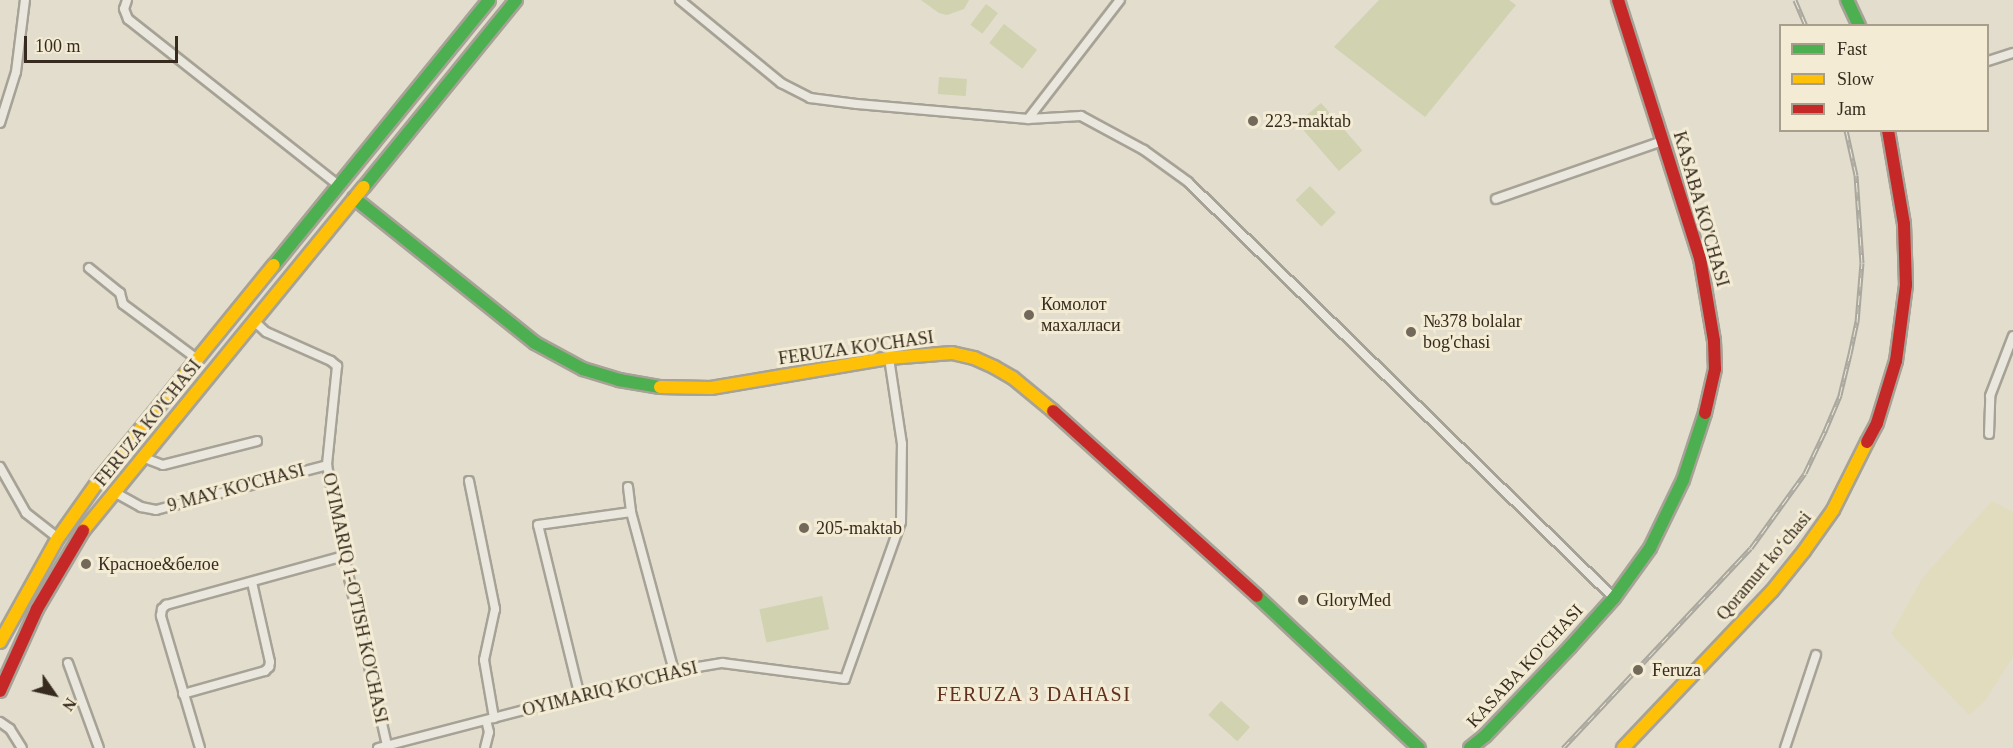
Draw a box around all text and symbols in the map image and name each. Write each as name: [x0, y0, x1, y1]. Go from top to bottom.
scale bar: [27, 24, 182, 62]
legend: [1779, 24, 1989, 132]
text: 100 m: [35, 36, 81, 56]
text: Fast: [1837, 39, 1867, 59]
text: Slow: [1837, 69, 1874, 89]
text: Jam: [1837, 99, 1866, 119]
place label: 223-maktab: [1265, 110, 1351, 132]
marker: 223-maktab: [1246, 114, 1260, 128]
street label: KASABA KO'CHASI: [1668, 128, 1734, 290]
place label: Комолот махалласи: [1041, 294, 1121, 336]
marker: Комолот махалласи: [1022, 308, 1036, 322]
place label: №378 bolalar bog'chasi: [1423, 311, 1522, 354]
marker: №378 bolalar bog'chasi: [1404, 325, 1418, 339]
street label: FERUZA KO'CHASI: [776, 326, 936, 370]
street label: FERUZA KO'CHASI: [90, 355, 206, 491]
street label: 9 MAY KO'CHASI: [165, 459, 307, 517]
street label: OYIMARIQ 1-O'TISH KO'CHASI: [318, 471, 392, 725]
street label: Qoramurt koʻchasi: [1712, 507, 1816, 625]
place label: 205-maktab: [816, 517, 902, 539]
marker: 205-maktab: [797, 521, 811, 535]
place label: Красное&белое: [98, 553, 219, 575]
marker: Красное&белое: [79, 557, 93, 571]
place label: GloryMed: [1316, 589, 1391, 611]
marker: GloryMed: [1294, 591, 1312, 609]
street label: KASABA KO'CHASI: [1462, 599, 1588, 733]
street label: OYIMARIQ KO'CHASI: [520, 657, 700, 721]
place label: Feruza: [1652, 659, 1701, 681]
marker: Feruza: [1629, 661, 1647, 679]
north arrow: [24, 664, 84, 724]
district label: FERUZA 3 DAHASI: [936, 682, 1132, 706]
text: N: [59, 695, 80, 714]

